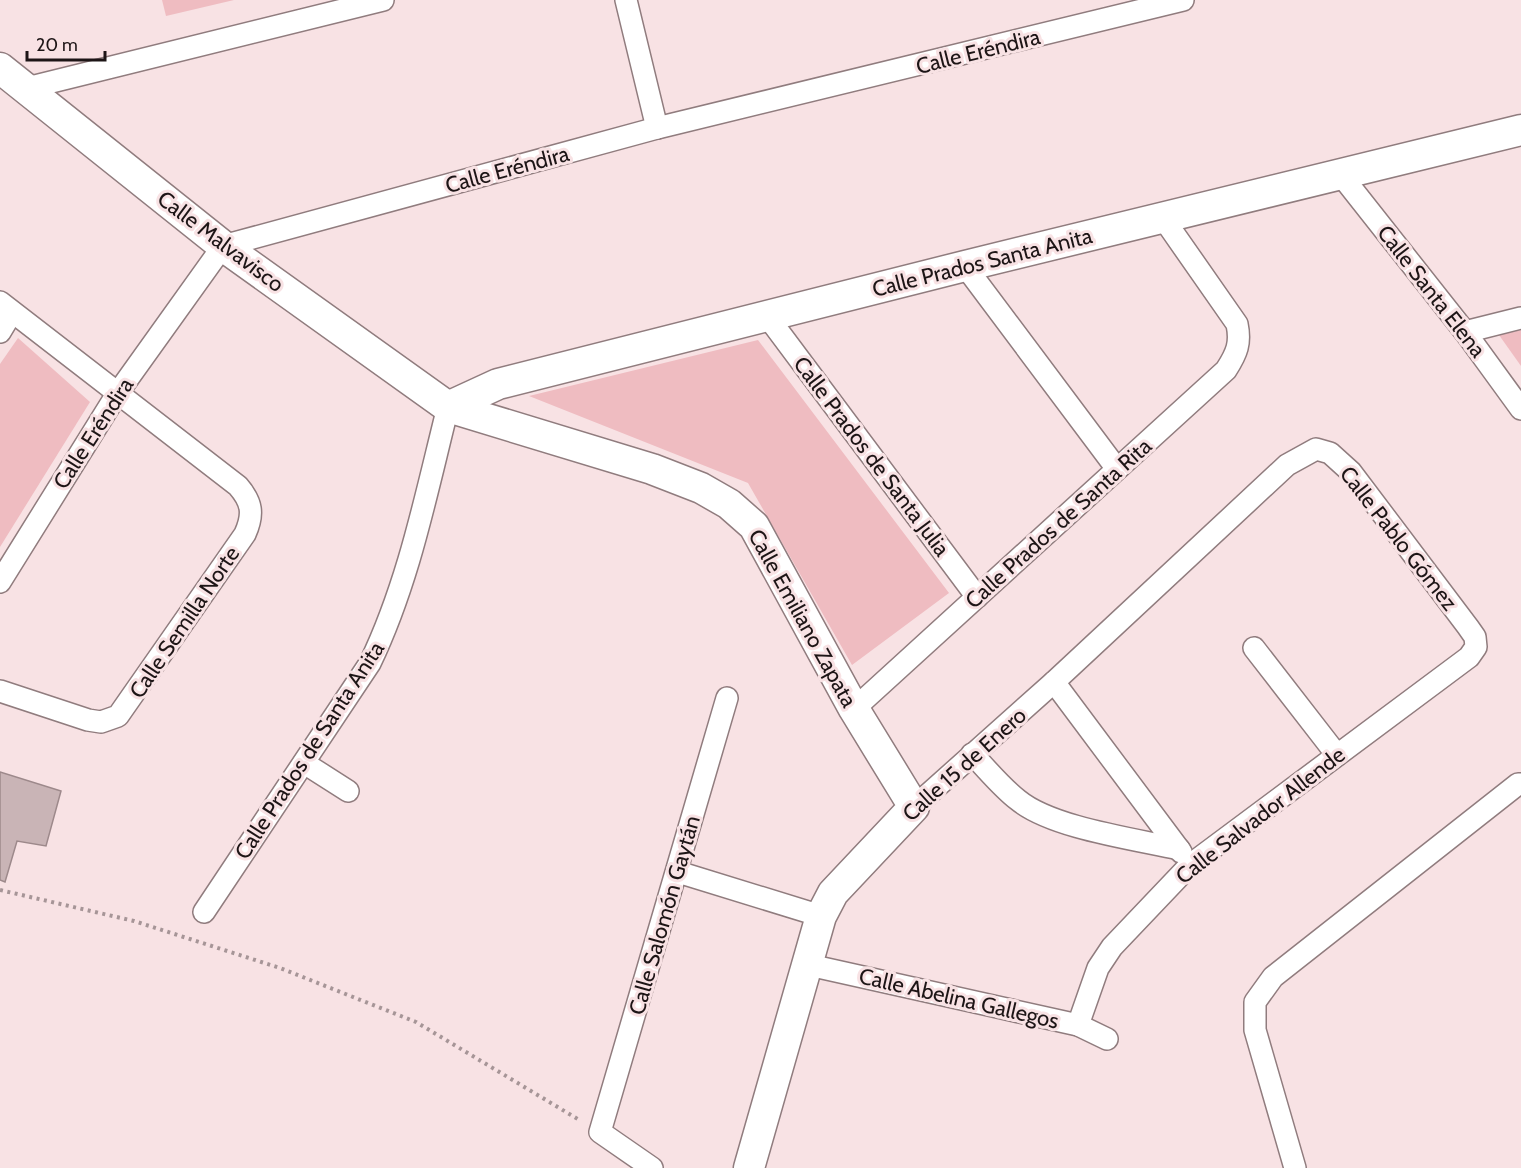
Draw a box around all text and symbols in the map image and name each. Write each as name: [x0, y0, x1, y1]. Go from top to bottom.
street label: Calle Eréndira: [913, 23, 1043, 80]
scale bar: [27, 24, 105, 62]
text: 20 m: [36, 34, 78, 56]
street label: Calle Eréndira: [442, 140, 572, 199]
street label: Calle Malvavisco: [152, 185, 289, 298]
street label: Calle Santa Elena: [1372, 220, 1492, 363]
street label: Calle Prados Santa Anita: [869, 222, 1095, 303]
street label: Calle Prados de Santa Julia: [788, 351, 956, 562]
street label: Calle Eréndira: [47, 372, 140, 494]
street label: Calle Prados de Santa Rita: [960, 432, 1157, 614]
street label: Calle Pablo Gómez: [1334, 461, 1463, 616]
street label: Calle Emiliano Zapata: [742, 525, 863, 712]
street label: Calle Semilla Norte: [124, 541, 245, 703]
street label: Calle Prados de Santa Anita: [229, 636, 390, 864]
street label: Calle 15 de Enero: [897, 702, 1032, 827]
street label: Calle Salvador Allende: [1170, 741, 1350, 890]
street label: Calle Salomón Gaytán: [623, 812, 706, 1018]
street label: Calle Abelina Gallegos: [856, 962, 1061, 1035]

